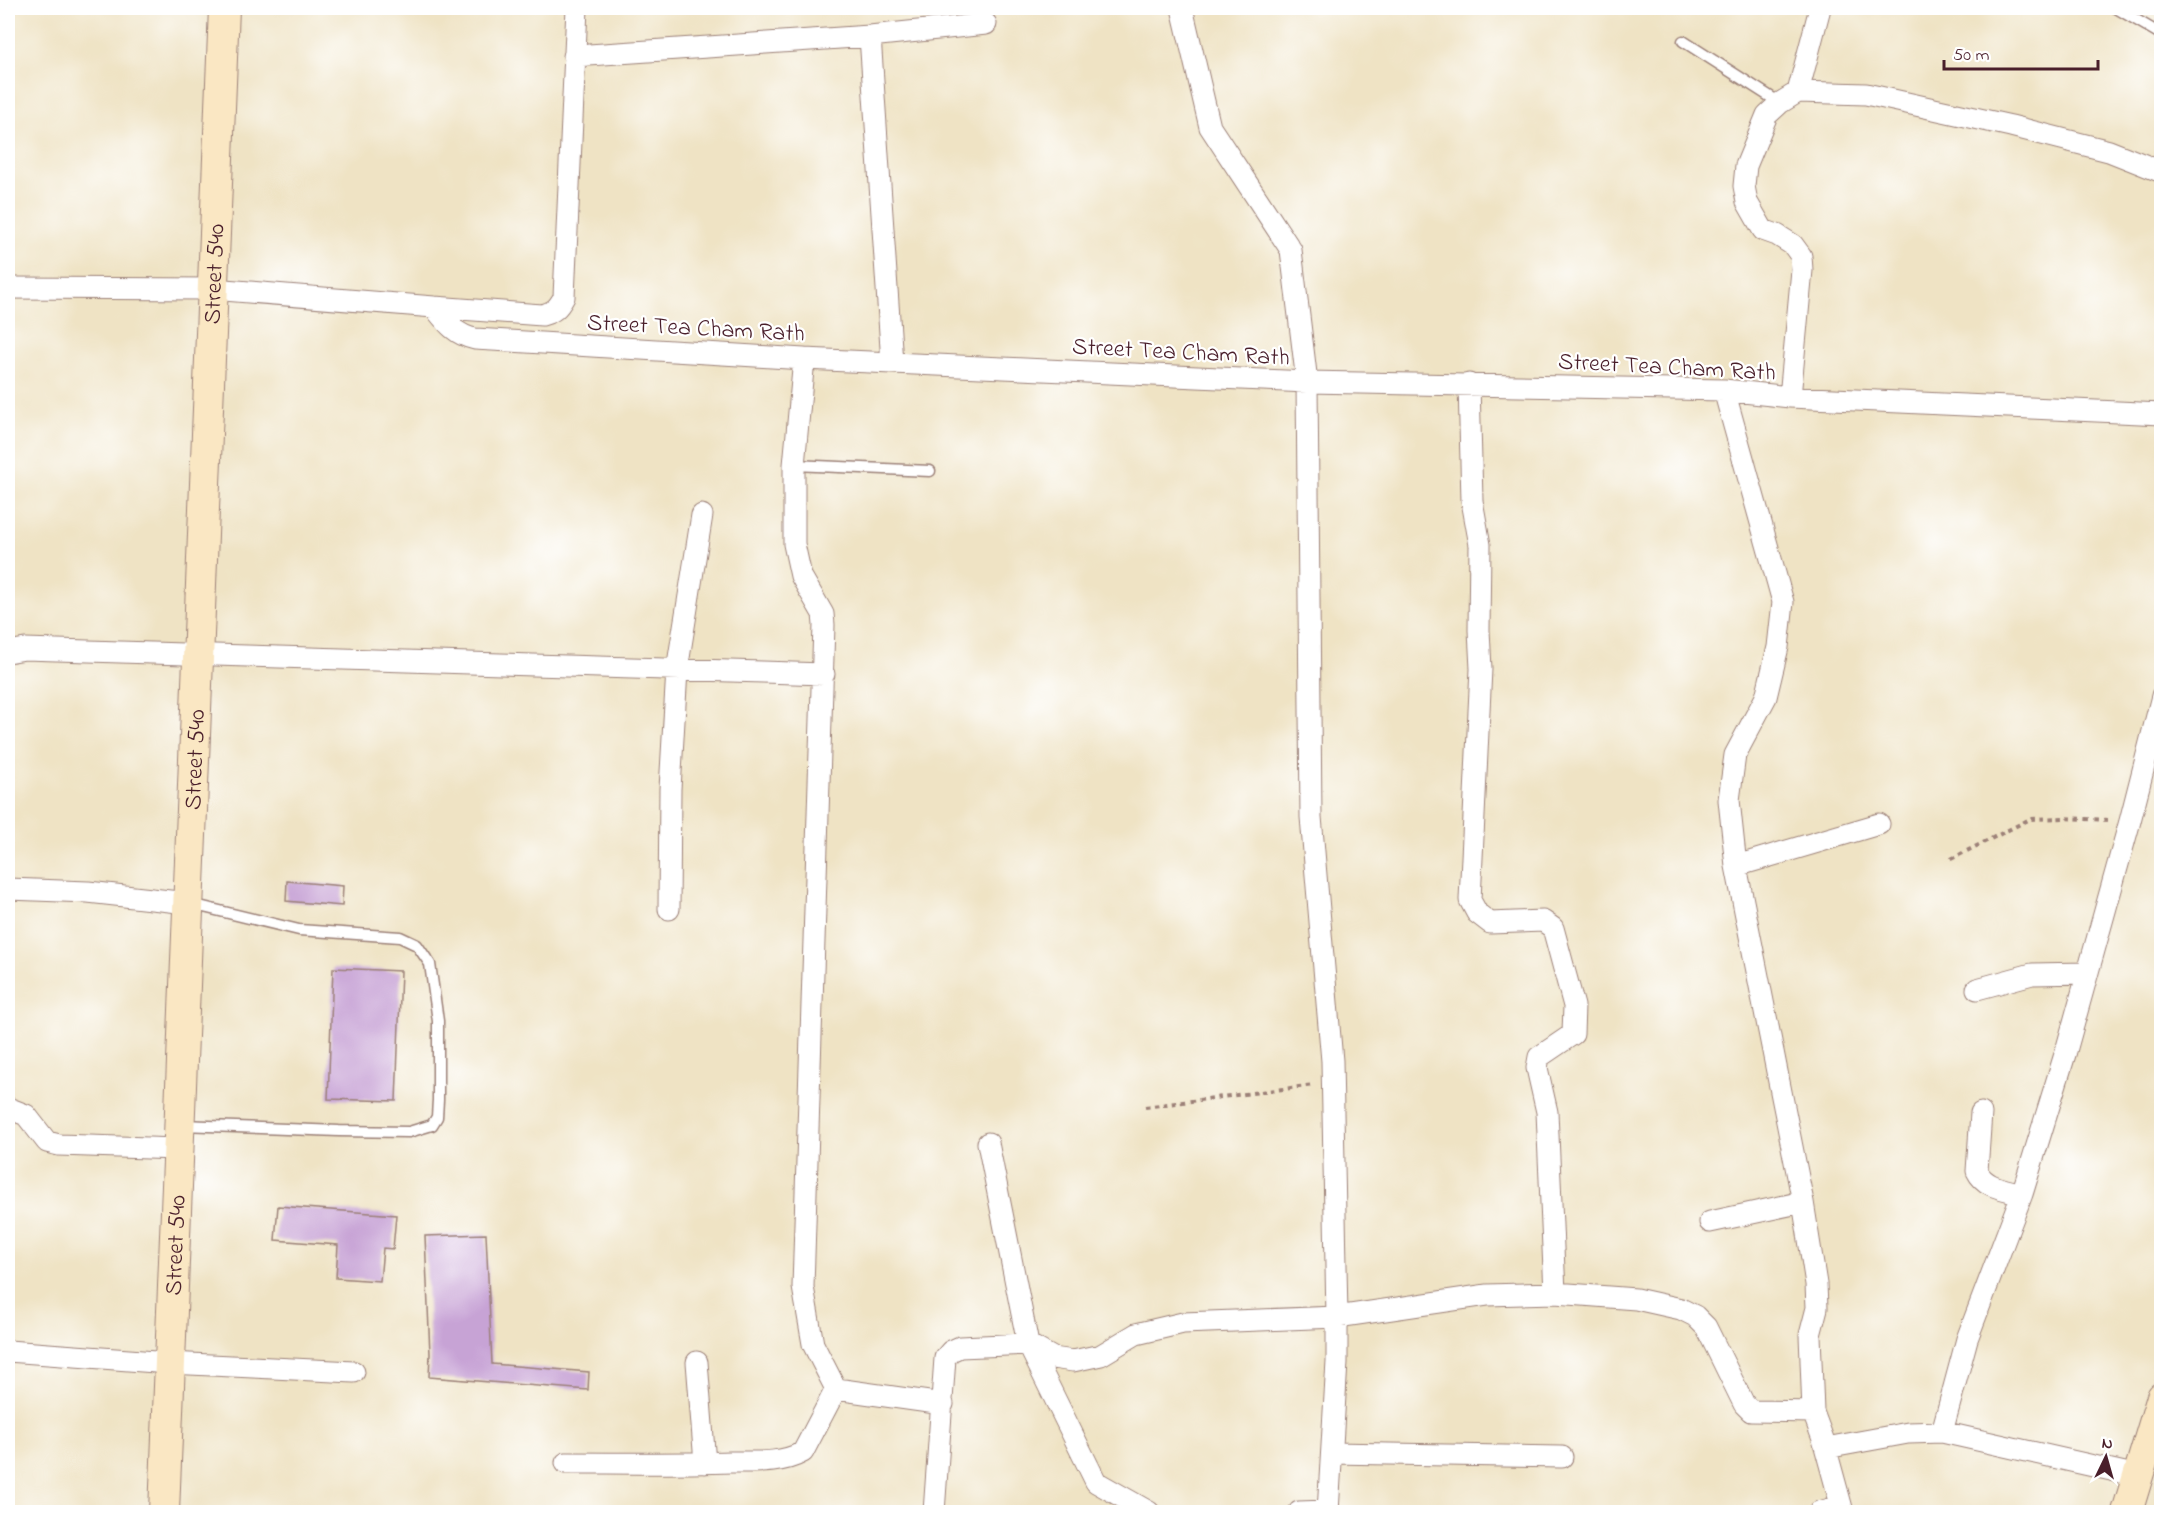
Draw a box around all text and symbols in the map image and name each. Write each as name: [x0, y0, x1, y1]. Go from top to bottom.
scale bar: [1944, 33, 2098, 71]
text: 50 m: [1953, 43, 1990, 69]
street label: Street 540: [196, 223, 235, 325]
street label: Street Tea Cham Rath: [586, 306, 806, 353]
street label: Street Tea Cham Rath: [1071, 330, 1291, 377]
street label: Street Tea Cham Rath: [1557, 345, 1777, 392]
street label: Street 540: [177, 709, 216, 811]
street label: Street 540: [158, 1194, 197, 1296]
north arrow: [2076, 1427, 2136, 1487]
text: N: [2101, 1432, 2114, 1456]

